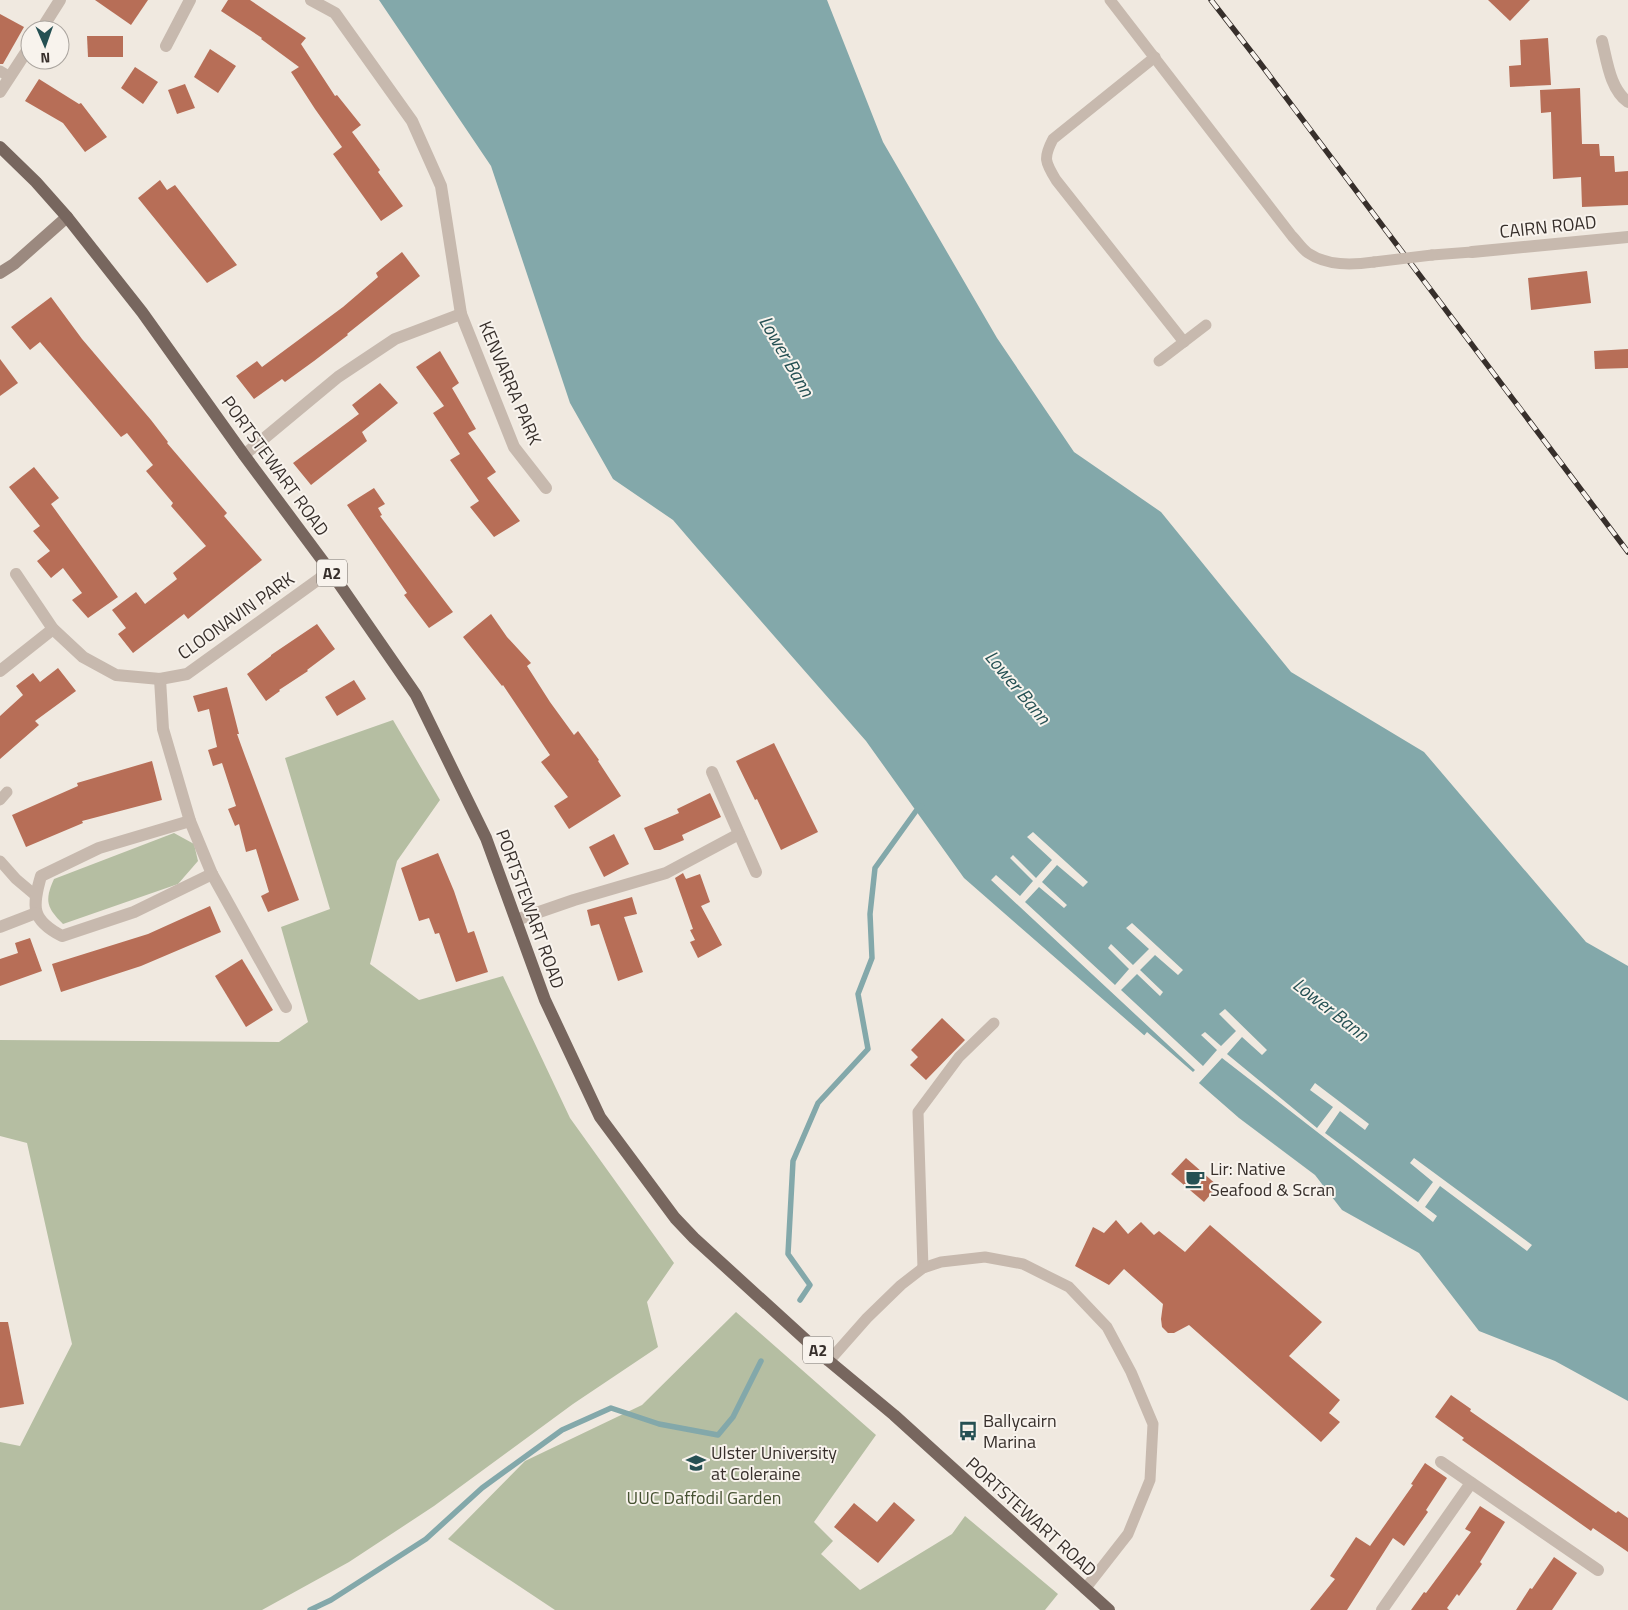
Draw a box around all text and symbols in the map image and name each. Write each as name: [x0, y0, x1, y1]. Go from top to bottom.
north arrow: [20, 20, 70, 70]
text: N: [40, 48, 51, 69]
street label: CAIRN ROAD: [1498, 208, 1598, 245]
water label: Lower Bann: [753, 310, 823, 402]
street label: KENVARRA PARK: [472, 317, 549, 449]
street label: PORTSTEWART ROAD: [215, 390, 336, 542]
road number: A2: [317, 560, 347, 586]
street label: CLOONAVIN PARK: [172, 565, 300, 666]
water label: Lower Bann: [979, 643, 1059, 731]
street label: PORTSTEWART ROAD: [489, 825, 572, 992]
water label: Lower Bann: [1287, 970, 1376, 1048]
place label: Lir: Native Seafood & Scran: [1210, 1155, 1335, 1203]
cafe icon: Lir: Native Seafood & Scran: [1184, 1168, 1206, 1190]
road number: A2: [803, 1336, 833, 1364]
place label: Ballycairn Marina: [983, 1407, 1057, 1455]
bus stop icon: Ballycairn Marina: [957, 1420, 979, 1442]
place label: Ulster University at Coleraine: [711, 1439, 837, 1487]
street label: PORTSTEWART ROAD: [960, 1450, 1103, 1583]
school or university icon: Ulster University at Coleraine: [685, 1452, 707, 1474]
park label: UUC Daffodil Garden: [627, 1484, 781, 1511]

